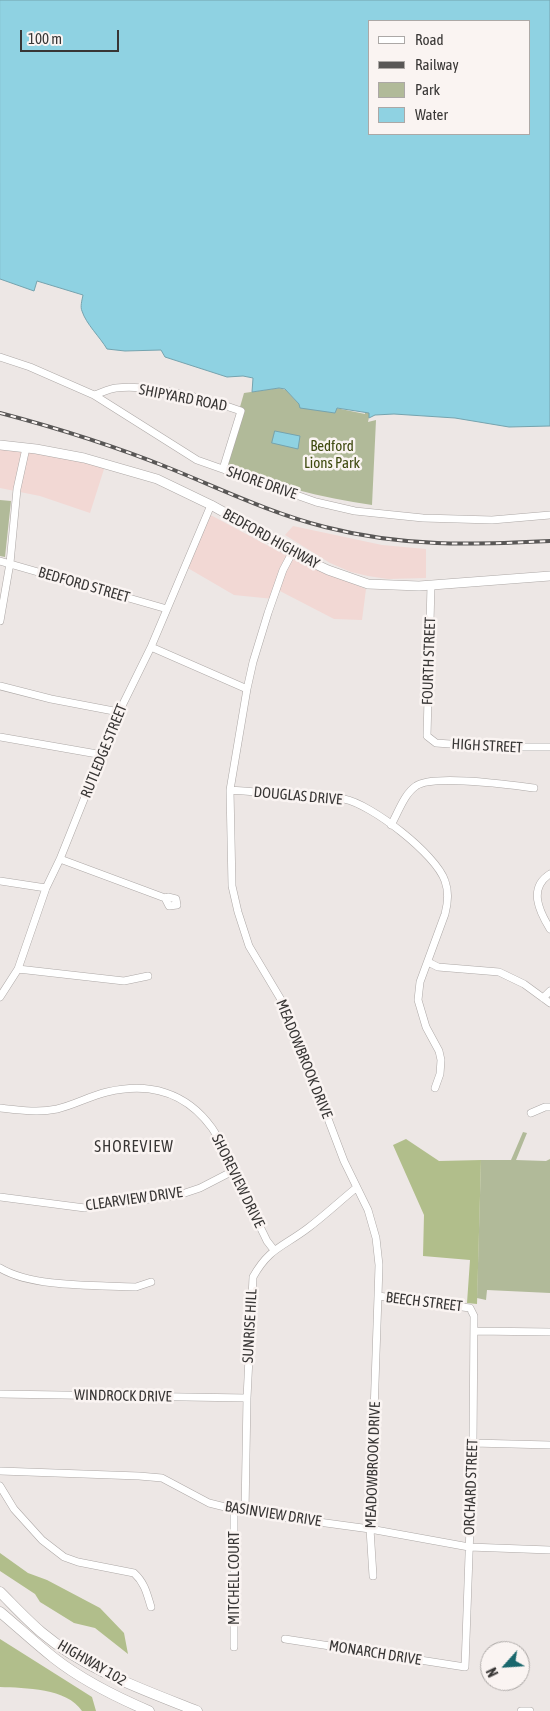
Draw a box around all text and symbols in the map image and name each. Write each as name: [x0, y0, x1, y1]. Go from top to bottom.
scale bar: [22, 20, 121, 52]
legend: [368, 20, 530, 135]
text: 100 m: [28, 30, 62, 47]
text: Road: [415, 31, 444, 48]
text: Railway: [415, 56, 459, 73]
text: Park: [415, 81, 440, 98]
text: Water: [415, 106, 448, 123]
street label: SHIPYARD ROAD: [137, 381, 229, 415]
park label: Bedford Lions Park: [304, 437, 360, 472]
street label: SHORE DRIVE: [224, 463, 300, 503]
street label: BEDFORD HIGHWAY: [220, 505, 322, 573]
street label: BEDFORD STREET: [36, 563, 132, 607]
street label: FOURTH STREET: [418, 617, 440, 705]
street label: RUTLEDGE STREET: [77, 701, 131, 801]
street label: HIGH STREET: [451, 735, 523, 757]
street label: DOUGLAS DRIVE: [253, 783, 343, 809]
street label: MEADOWBROOK DRIVE: [272, 997, 336, 1121]
street label: SHOREVIEW DRIVE: [208, 1131, 268, 1231]
district label: SHOREVIEW: [93, 1137, 175, 1157]
street label: CLEARVIEW DRIVE: [84, 1183, 184, 1215]
street label: SUNRISE HILL: [239, 1288, 261, 1364]
street label: BEECH STREET: [385, 1288, 463, 1316]
street label: WINDROCK DRIVE: [74, 1386, 172, 1406]
street label: MEADOWBROOK DRIVE: [362, 1401, 384, 1529]
street label: ORCHARD STREET: [460, 1438, 482, 1536]
street label: BASINVIEW DRIVE: [223, 1497, 323, 1531]
street label: MITCHELL COURT: [225, 1531, 243, 1625]
street label: HIGHWAY 102: [54, 1636, 130, 1690]
street label: MONARCH DRIVE: [327, 1637, 423, 1669]
north arrow: [480, 1641, 530, 1691]
text: N: [483, 1665, 501, 1679]

